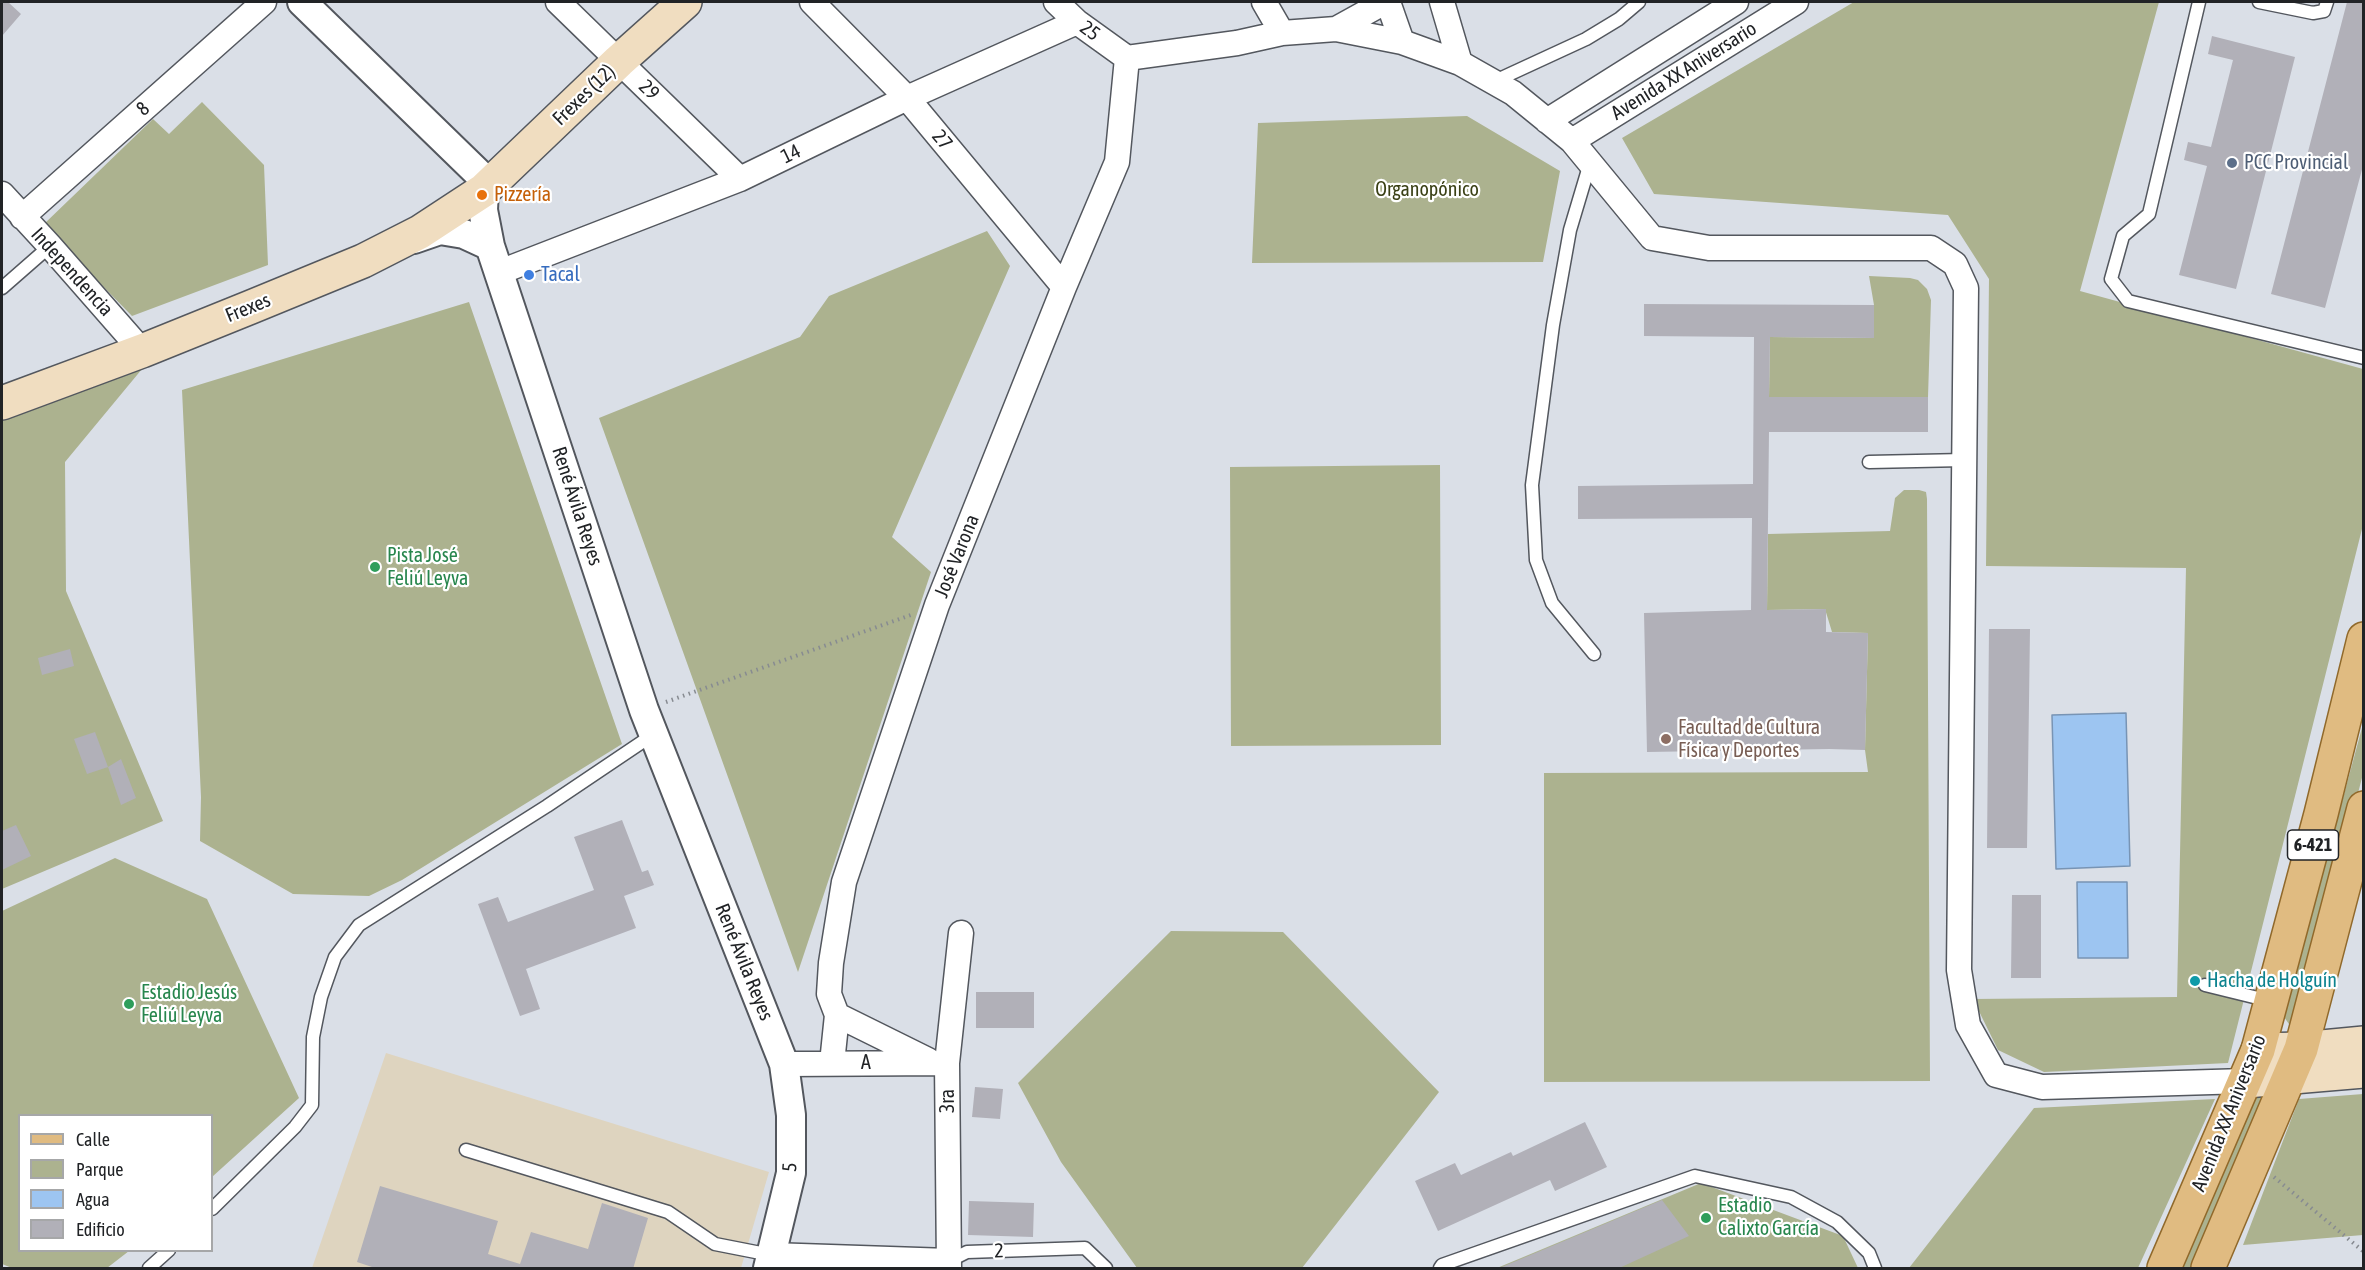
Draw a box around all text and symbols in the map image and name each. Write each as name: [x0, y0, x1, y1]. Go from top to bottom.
street label: 25: [1075, 16, 1105, 46]
street label: Avenida XX Aniversario: [1607, 17, 1761, 125]
street label: Frexes (12): [548, 59, 620, 131]
street label: 29: [634, 75, 664, 105]
street label: 8: [131, 97, 155, 121]
street label: 27: [927, 125, 957, 155]
street label: 14: [777, 139, 805, 169]
place label: PCC Provincial: [2244, 151, 2348, 175]
marker: PCC Provincial: [2225, 156, 2239, 170]
park label: Organopónico: [1375, 178, 1479, 202]
place label: Pizzería: [494, 183, 551, 207]
marker: Pizzería: [475, 188, 489, 202]
street label: Independencia: [26, 223, 118, 321]
place label: Tacal: [541, 263, 580, 287]
marker: Tacal: [522, 268, 536, 282]
street label: Frexes: [222, 288, 274, 328]
street label: René Ávila Reyes: [546, 443, 608, 569]
street label: José Varona: [929, 511, 985, 601]
place label: Pista José Feliú Leyva: [387, 544, 468, 591]
marker: Pista José Feliú Leyva: [368, 560, 382, 574]
place label: Facultad de Cultura Física y Deportes: [1678, 716, 1820, 763]
marker: Facultad de Cultura Física y Deportes: [1659, 732, 1673, 746]
road number: 6-421: [2288, 830, 2338, 860]
street label: René Ávila Reyes: [710, 900, 778, 1024]
place label: Hacha de Holguín: [2207, 969, 2337, 993]
marker: Hacha de Holguín: [2188, 974, 2202, 988]
place label: Estadio Jesús Feliú Leyva: [141, 981, 237, 1028]
marker: Estadio Jesús Feliú Leyva: [122, 997, 136, 1011]
street label: Avenida XX Aniversario: [2187, 1031, 2271, 1195]
street label: A: [861, 1051, 871, 1075]
street label: 3ra: [936, 1089, 960, 1113]
legend: [18, 1114, 213, 1252]
text: Calle: [76, 1129, 110, 1150]
text: Parque: [76, 1159, 124, 1180]
street label: 5: [778, 1161, 802, 1173]
text: Agua: [76, 1189, 110, 1210]
place label: Estadio Calixto García: [1718, 1194, 1819, 1241]
marker: Estadio Calixto García: [1699, 1211, 1713, 1225]
text: Edificio: [76, 1219, 125, 1240]
street label: 2: [994, 1239, 1004, 1263]

